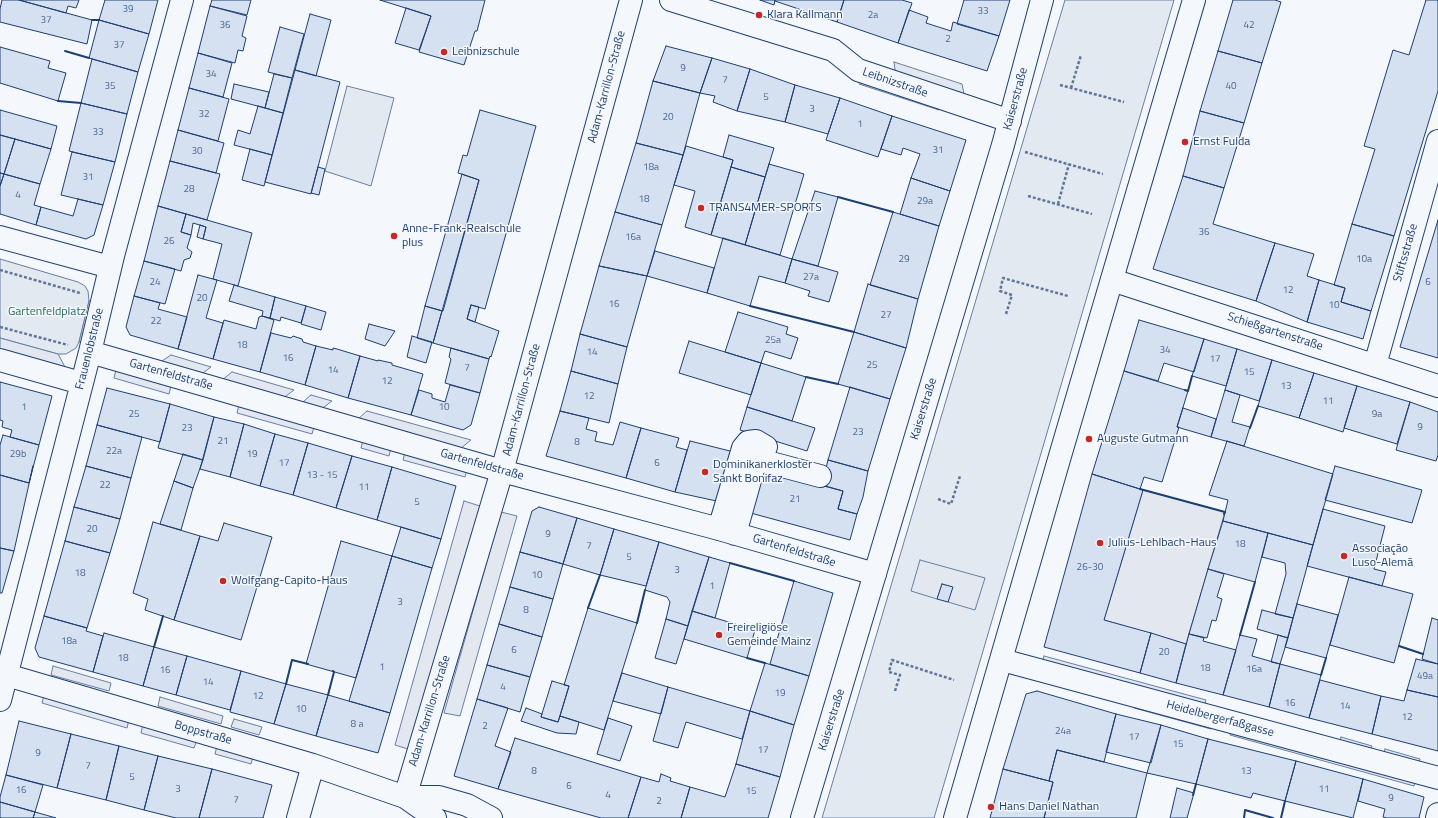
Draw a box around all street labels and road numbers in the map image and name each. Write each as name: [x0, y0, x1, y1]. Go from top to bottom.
street label: Adam-Karrillon-Straße: [585, 29, 629, 145]
street label: Leibnizstraße: [860, 65, 930, 101]
street label: Kaiserstraße: [1001, 66, 1031, 132]
street label: Stiftsstraße: [1391, 222, 1421, 284]
street label: Frauenlobstraße: [73, 307, 107, 391]
street label: Schießgartenstraße: [1225, 310, 1325, 354]
street label: Adam-Karrillon-Straße: [500, 342, 544, 458]
street label: Gartenfeldstraße: [128, 356, 214, 394]
street label: Kaiserstraße: [908, 376, 940, 442]
street label: Gartenfeldstraße: [439, 446, 525, 484]
street label: Gartenfeldstraße: [751, 532, 837, 570]
street label: Adam-Karrillon-Straße: [406, 654, 454, 768]
street label: Kaiserstraße: [816, 687, 848, 753]
street label: Heidelbergerfaßgasse: [1165, 698, 1275, 740]
street label: Boppstraße: [173, 718, 233, 748]

